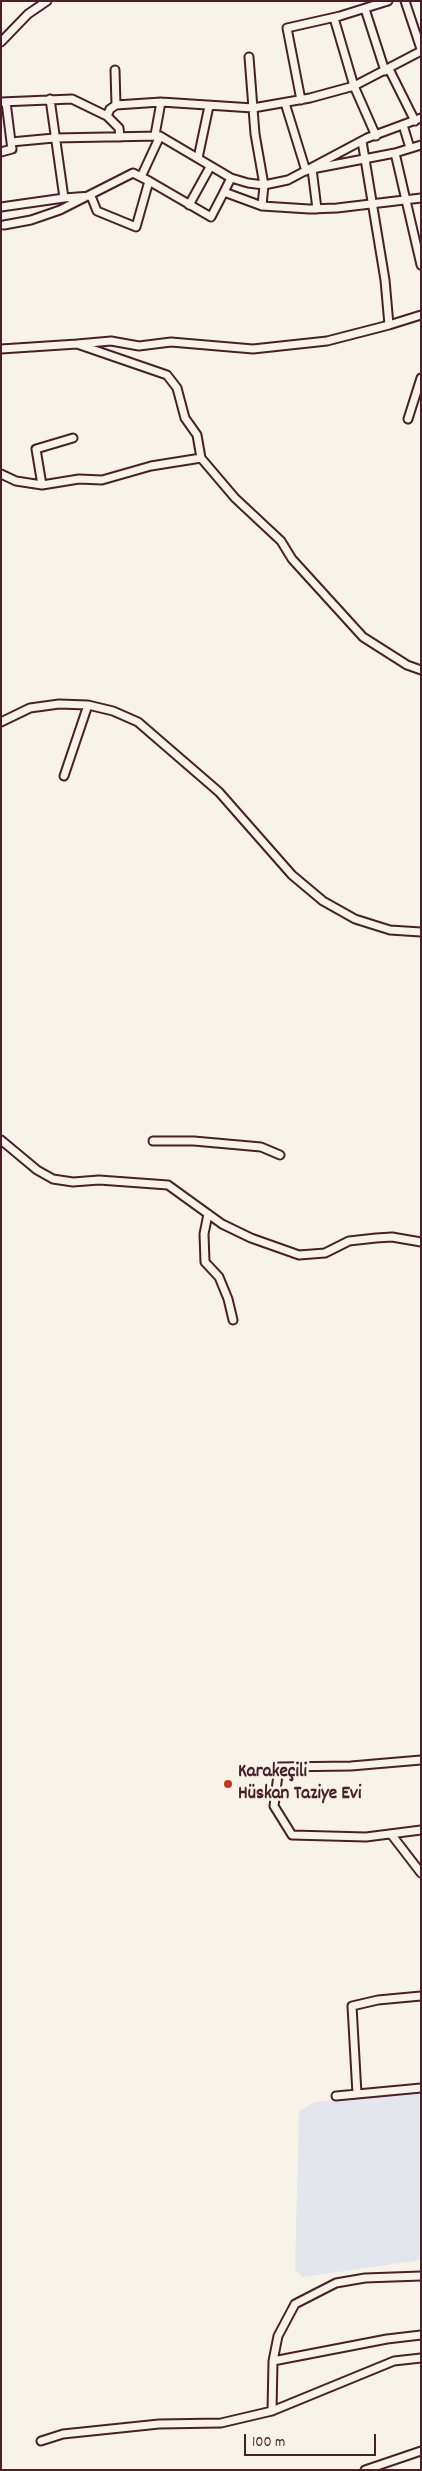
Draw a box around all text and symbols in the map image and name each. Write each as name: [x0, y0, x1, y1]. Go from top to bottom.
place label: Karakeçili Hüskan Taziye Evi: [238, 1762, 361, 1806]
marker: Karakeçili Hüskan Taziye Evi: [222, 1778, 234, 1790]
scale bar: [247, 2424, 380, 2456]
text: 100 m: [252, 2432, 285, 2454]

